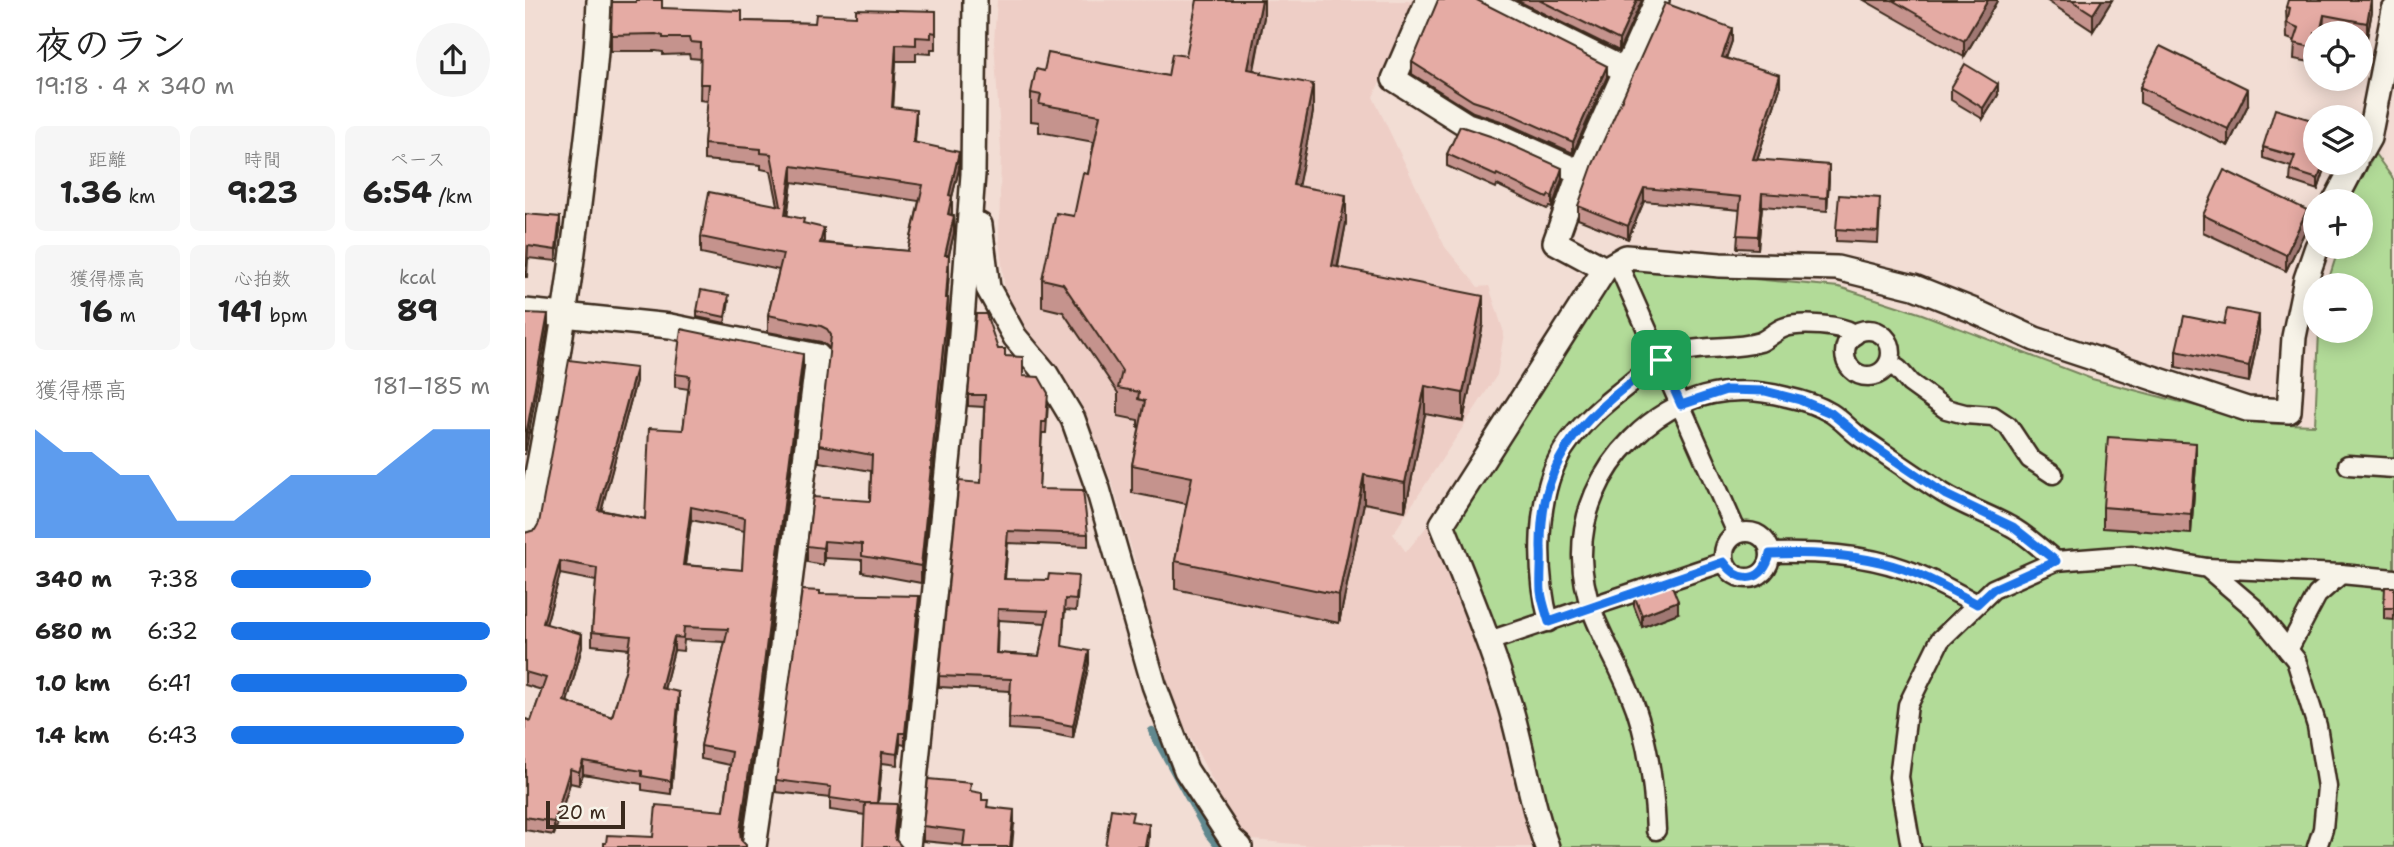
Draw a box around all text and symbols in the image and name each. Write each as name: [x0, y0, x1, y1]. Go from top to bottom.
text: 夜のラン: [35, 19, 187, 70]
map controls: [2303, 21, 2373, 343]
button: locate: [2303, 21, 2373, 91]
button: share: [416, 23, 490, 97]
text: 19:18 · 4 × 340 m: [35, 71, 234, 101]
button: layers: [2303, 105, 2373, 175]
text: 距離: [88, 147, 127, 172]
text: 時間: [243, 147, 282, 172]
text: ペース: [390, 147, 445, 172]
text: 1.36: [60, 172, 122, 213]
text: 9:23: [227, 172, 298, 213]
text: 6:54: [363, 172, 432, 213]
text: km: [122, 184, 155, 209]
text: /km: [432, 184, 473, 209]
button: +: [2303, 189, 2373, 259]
text: kcal: [399, 265, 436, 290]
text: 獲得標高: [69, 266, 146, 291]
text: 心拍数: [234, 266, 291, 291]
button: −: [2303, 273, 2373, 343]
text: 89: [397, 290, 438, 331]
text: 16: [79, 291, 113, 332]
text: 141: [217, 291, 263, 332]
text: m: [113, 303, 136, 328]
text: bpm: [263, 303, 308, 328]
pin: [1631, 330, 1691, 390]
icon: arrive: [1642, 341, 1680, 379]
text: 181–185 m: [373, 371, 490, 401]
text: 獲得標高: [35, 375, 127, 405]
text: 340 m: [35, 564, 112, 594]
text: 7:38: [147, 564, 199, 594]
text: 680 m: [35, 616, 112, 646]
text: 6:32: [147, 616, 198, 646]
text: 1.0 km: [35, 668, 110, 698]
text: 6:41: [147, 668, 192, 698]
text: 1.4 km: [35, 720, 109, 750]
text: 6:43: [147, 720, 198, 750]
scale bar: [546, 798, 625, 830]
text: 20 m: [557, 800, 606, 825]

